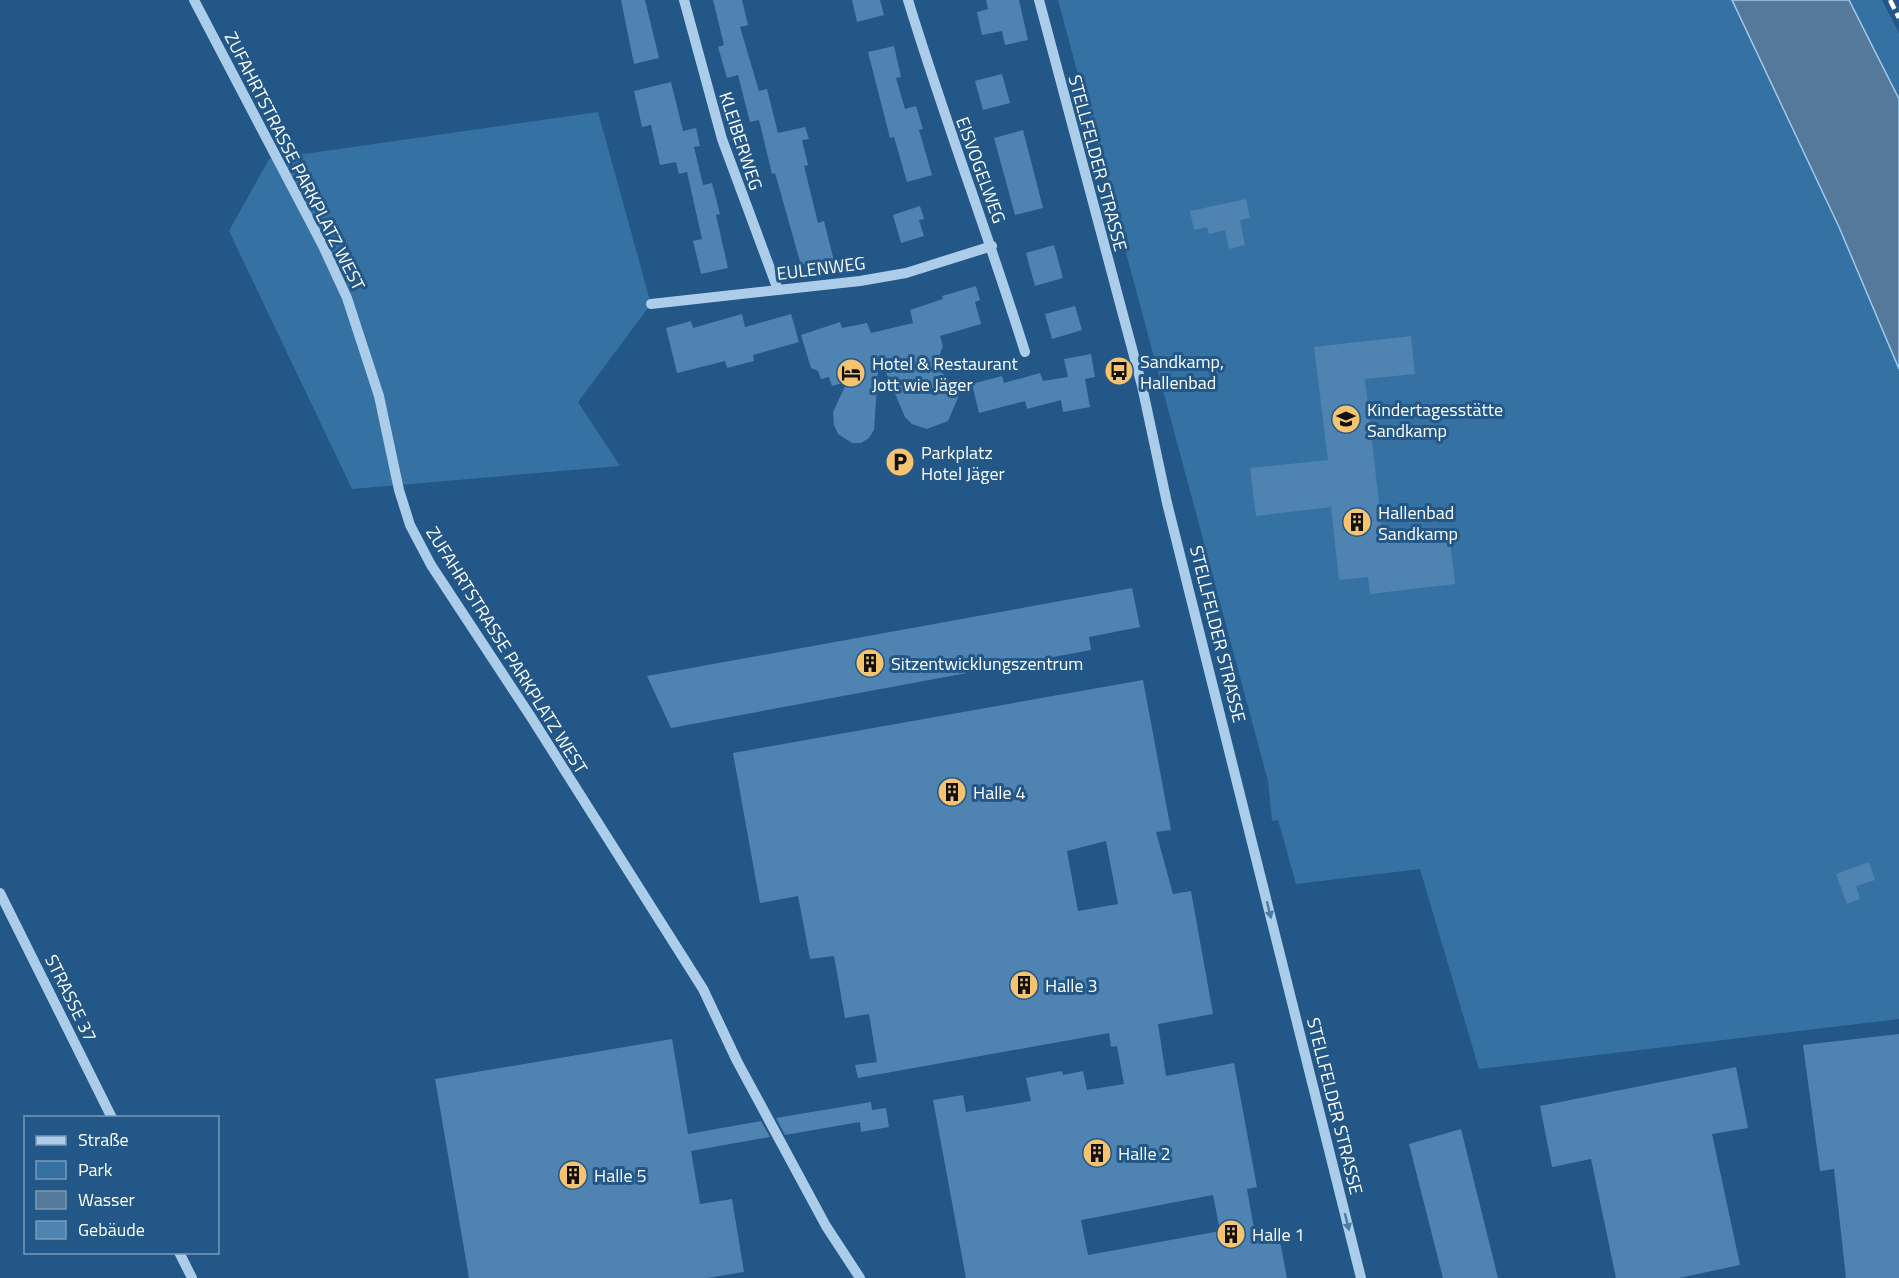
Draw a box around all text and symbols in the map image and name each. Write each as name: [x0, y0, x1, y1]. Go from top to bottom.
street label: ZUFAHRTSTRASSE PARKPLATZ WEST: [218, 27, 372, 295]
street label: STELLFELDER STRASSE: [1061, 72, 1135, 254]
street label: KLEIBERWEG: [712, 88, 770, 194]
street label: EISVOGELWEG: [949, 113, 1013, 227]
street label: EULENWEG: [775, 249, 867, 287]
place label: Sandkamp, Hallenbad: [1140, 348, 1224, 396]
place label: Hotel & Restaurant Jott wie Jäger: [872, 350, 1018, 398]
bus stop icon: Sandkamp, Hallenbad: [1103, 355, 1135, 387]
hotel icon: Hotel & Restaurant Jott wie Jäger: [835, 357, 867, 389]
place label: Kindertagesstätte Sandkamp: [1367, 396, 1503, 444]
school or university icon: Kindertagesstätte Sandkamp: [1330, 403, 1362, 435]
place label: Parkplatz Hotel Jäger: [921, 439, 1005, 487]
parking icon: Parkplatz Hotel Jäger: [884, 446, 916, 478]
place label: Hallenbad Sandkamp: [1378, 499, 1458, 547]
building icon: Hallenbad Sandkamp: [1341, 506, 1373, 538]
street label: ZUFAHRTSTRASSE PARKPLATZ WEST: [419, 521, 595, 779]
street label: STELLFELDER STRASSE: [1183, 543, 1253, 725]
building icon: Sitzentwicklungszentrum: [854, 647, 886, 679]
place label: Sitzentwicklungszentrum: [891, 650, 1083, 677]
building icon: Halle 4: [936, 776, 968, 808]
place label: Halle 4: [973, 779, 1026, 806]
one-way arrow: [1265, 901, 1275, 920]
street label: STRASSE 37: [38, 950, 104, 1046]
building icon: Halle 3: [1008, 969, 1040, 1001]
place label: Halle 3: [1045, 972, 1098, 999]
street label: STELLFELDER STRASSE: [1300, 1015, 1370, 1197]
legend: [24, 1116, 219, 1254]
text: Straße: [78, 1126, 129, 1153]
building icon: Halle 2: [1081, 1137, 1113, 1169]
place label: Halle 2: [1118, 1140, 1171, 1167]
text: Park: [78, 1156, 113, 1183]
building icon: Halle 5: [557, 1159, 589, 1191]
place label: Halle 5: [594, 1162, 647, 1189]
text: Wasser: [78, 1186, 135, 1213]
one-way arrow: [1343, 1213, 1353, 1231]
text: Gebäude: [78, 1216, 145, 1243]
building icon: Halle 1: [1215, 1218, 1247, 1250]
place label: Halle 1: [1252, 1221, 1305, 1248]

